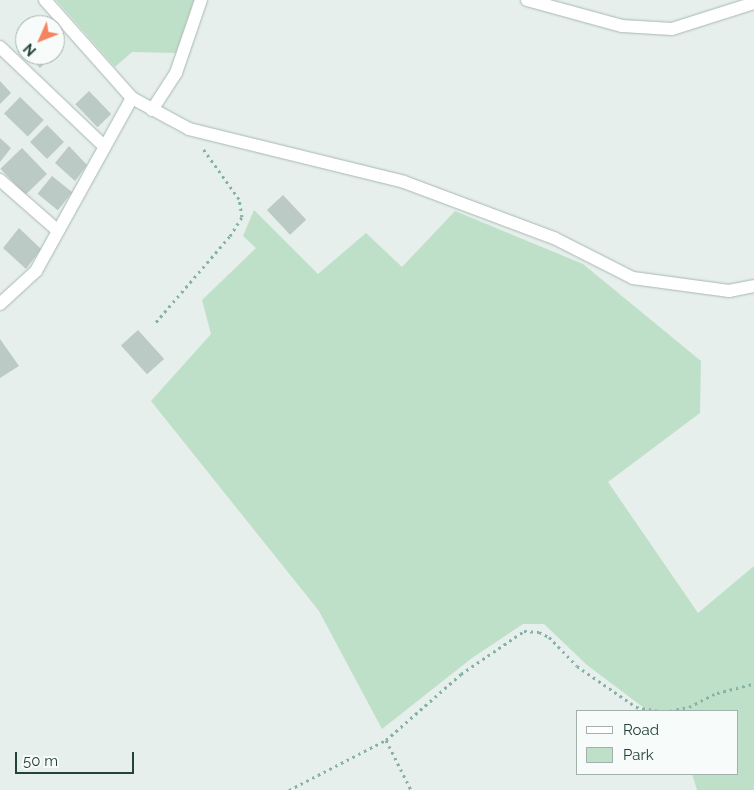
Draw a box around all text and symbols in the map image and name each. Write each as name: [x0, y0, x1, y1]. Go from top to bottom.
north arrow: [15, 15, 65, 65]
text: N: [20, 40, 39, 59]
legend: [576, 710, 739, 775]
text: Road: [623, 721, 659, 739]
scale bar: [18, 742, 136, 774]
text: Park: [623, 746, 654, 764]
text: 50 m: [23, 752, 58, 770]

